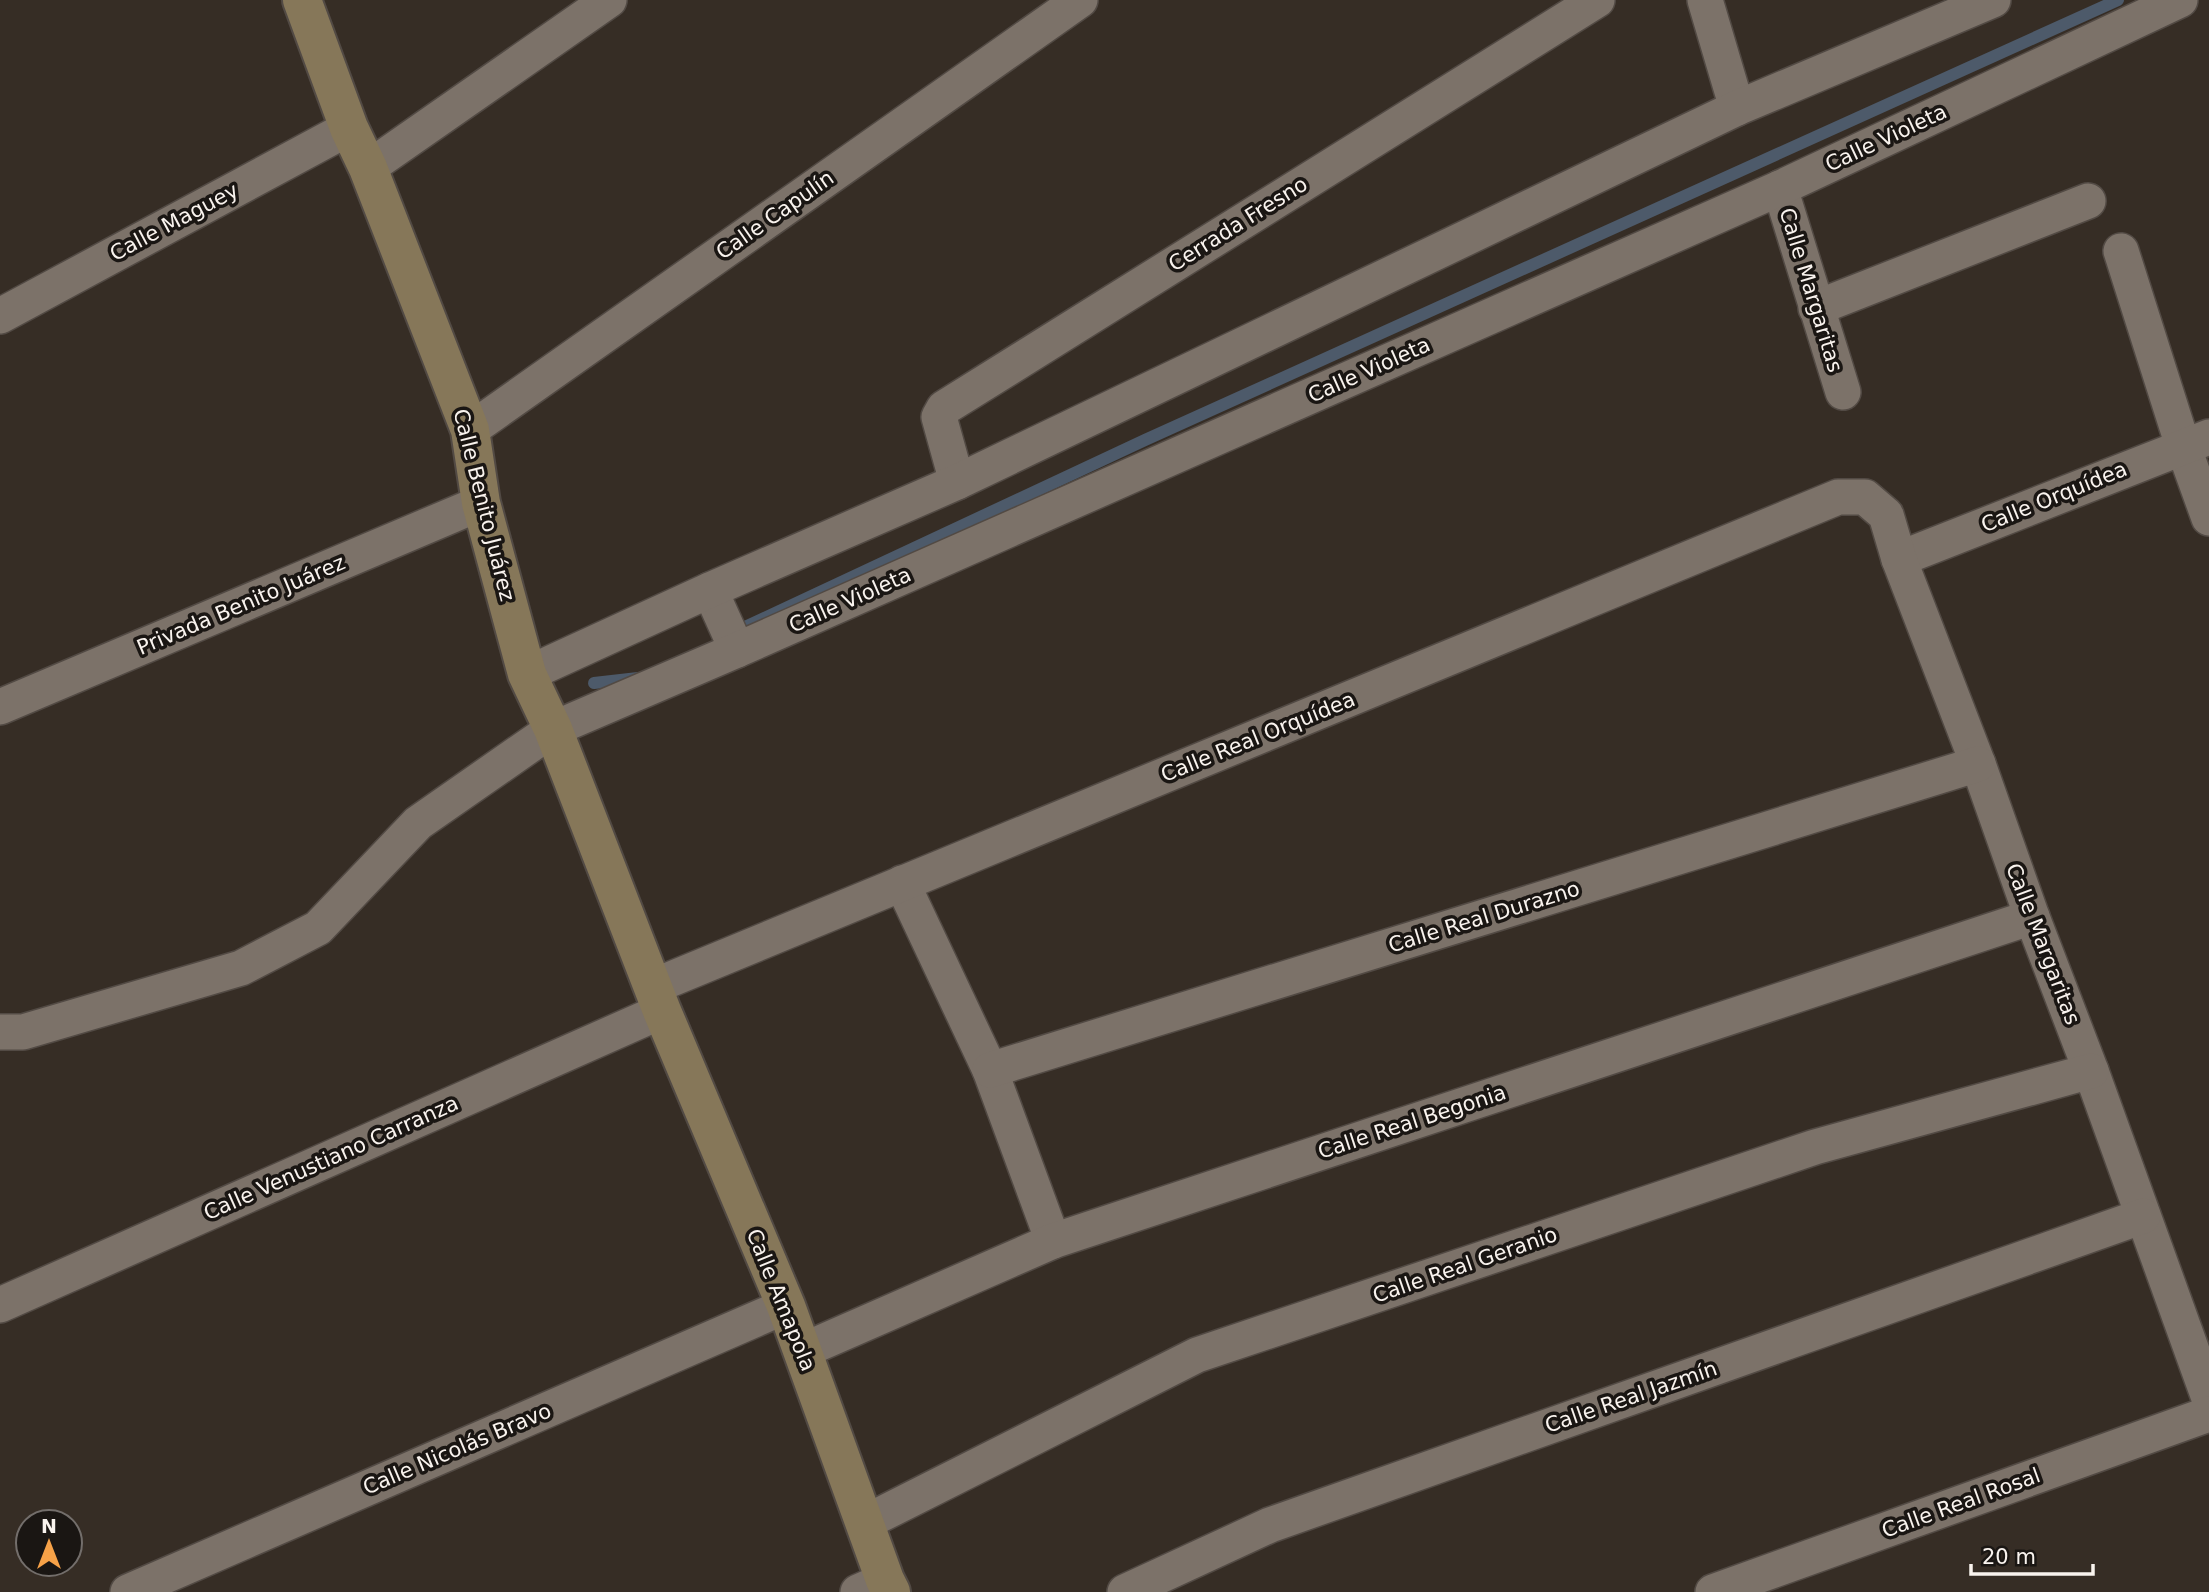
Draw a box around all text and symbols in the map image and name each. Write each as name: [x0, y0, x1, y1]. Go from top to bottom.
street label: Calle Violeta: [1821, 99, 1951, 177]
street label: Calle Capulín: [712, 166, 838, 264]
street label: Cerrada Fresno: [1164, 172, 1312, 276]
street label: Calle Maguey: [106, 178, 242, 266]
street label: Calle Margaritas: [1775, 205, 1847, 375]
street label: Calle Violeta: [1304, 332, 1434, 408]
street label: Calle Benito Juárez: [448, 406, 520, 604]
street label: Calle Orquídea: [1978, 457, 2130, 537]
street label: Privada Benito Juárez: [133, 550, 349, 660]
street label: Calle Violeta: [785, 562, 915, 638]
street label: Calle Real Orquídea: [1157, 687, 1359, 787]
street label: Calle Margaritas: [2001, 860, 2085, 1028]
street label: Calle Real Durazno: [1385, 876, 1583, 958]
street label: Calle Real Begonia: [1315, 1080, 1509, 1164]
street label: Calle Venustiano Carranza: [200, 1091, 462, 1225]
street label: Calle Real Geranio: [1370, 1222, 1560, 1308]
street label: Calle Amapola: [742, 1225, 820, 1375]
street label: Calle Real Jazmín: [1542, 1356, 1720, 1438]
street label: Calle Nicolás Bravo: [359, 1398, 555, 1500]
street label: Calle Real Rosal: [1878, 1463, 2044, 1543]
north arrow: [14, 1508, 84, 1578]
text: N: [41, 1515, 57, 1537]
scale bar: [1971, 1532, 2094, 1576]
text: 20 m: [1982, 1545, 2036, 1569]

